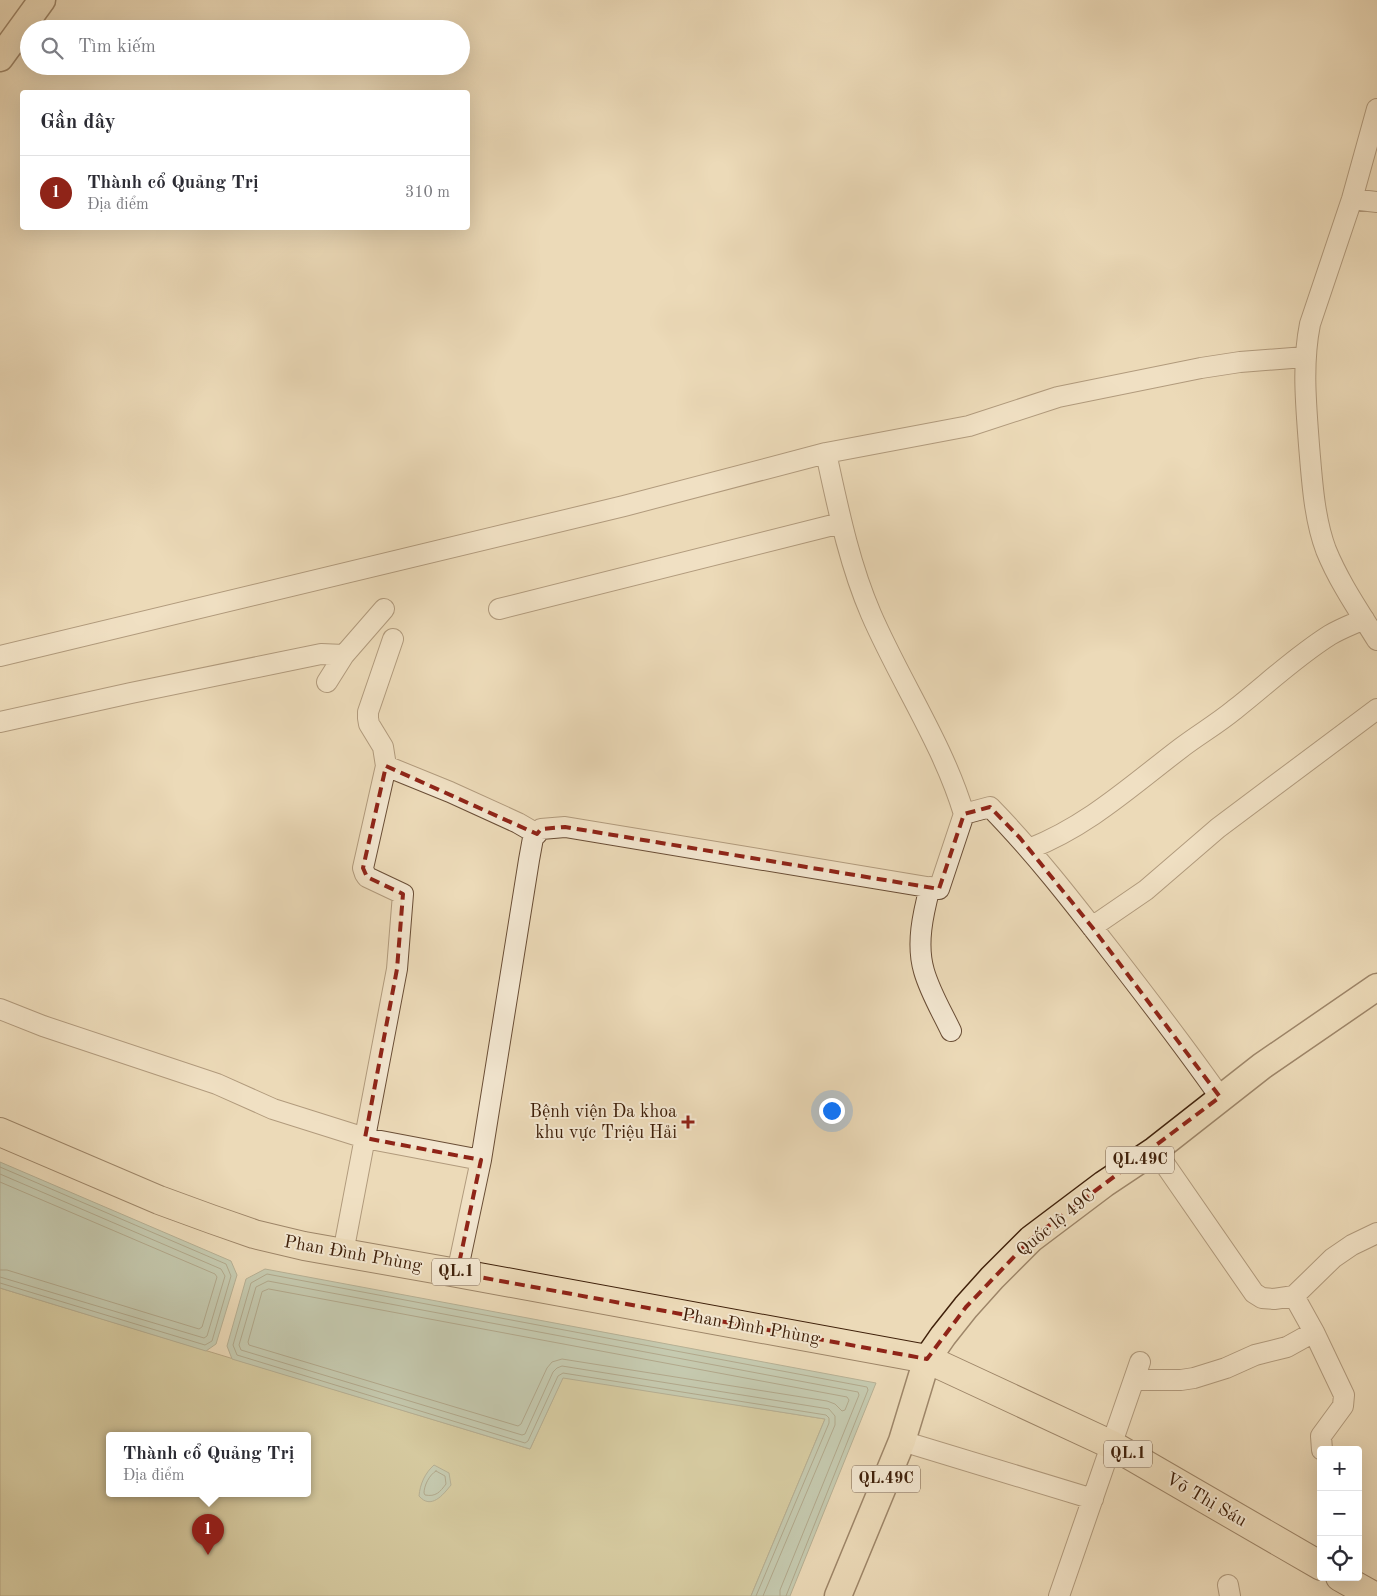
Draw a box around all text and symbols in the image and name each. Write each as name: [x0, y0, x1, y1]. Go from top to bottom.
search box: [20, 20, 470, 75]
icon: search: [38, 34, 66, 62]
text: Tìm kiếm: [78, 38, 156, 57]
text: Gần đây: [40, 112, 116, 133]
text: Thành cổ Quảng Trị: [87, 174, 259, 193]
text: 1: [51, 185, 61, 201]
text: 310 m: [405, 185, 450, 201]
text: Địa điểm: [87, 197, 149, 213]
your location: [819, 1098, 845, 1124]
place label: Bệnh viện Đa khoa khu vực Triệu Hải: [530, 1103, 677, 1142]
marker: Bệnh viện Đa khoa khu vực Triệu Hải: [681, 1115, 695, 1129]
road number: QL.49C: [1106, 1146, 1174, 1174]
street label: Quốc lộ 49C: [1012, 1185, 1099, 1260]
street label: Phan Đình Phùng: [282, 1233, 424, 1275]
road number: QL.1: [432, 1258, 480, 1286]
street label: Phan Đình Phùng: [680, 1306, 822, 1348]
popup: [106, 1432, 311, 1497]
road number: QL.1: [1104, 1440, 1152, 1468]
text: Thành cổ Quảng Trị: [123, 1445, 294, 1464]
map controls: [1317, 1446, 1362, 1581]
button: +: [1317, 1446, 1362, 1491]
road number: QL.49C: [852, 1466, 920, 1492]
text: Địa điểm: [123, 1468, 184, 1484]
street label: Võ Thị Sáu: [1162, 1470, 1250, 1531]
button: −: [1317, 1491, 1362, 1536]
pin: 1: [192, 1514, 224, 1555]
button: locate: [1317, 1536, 1362, 1581]

